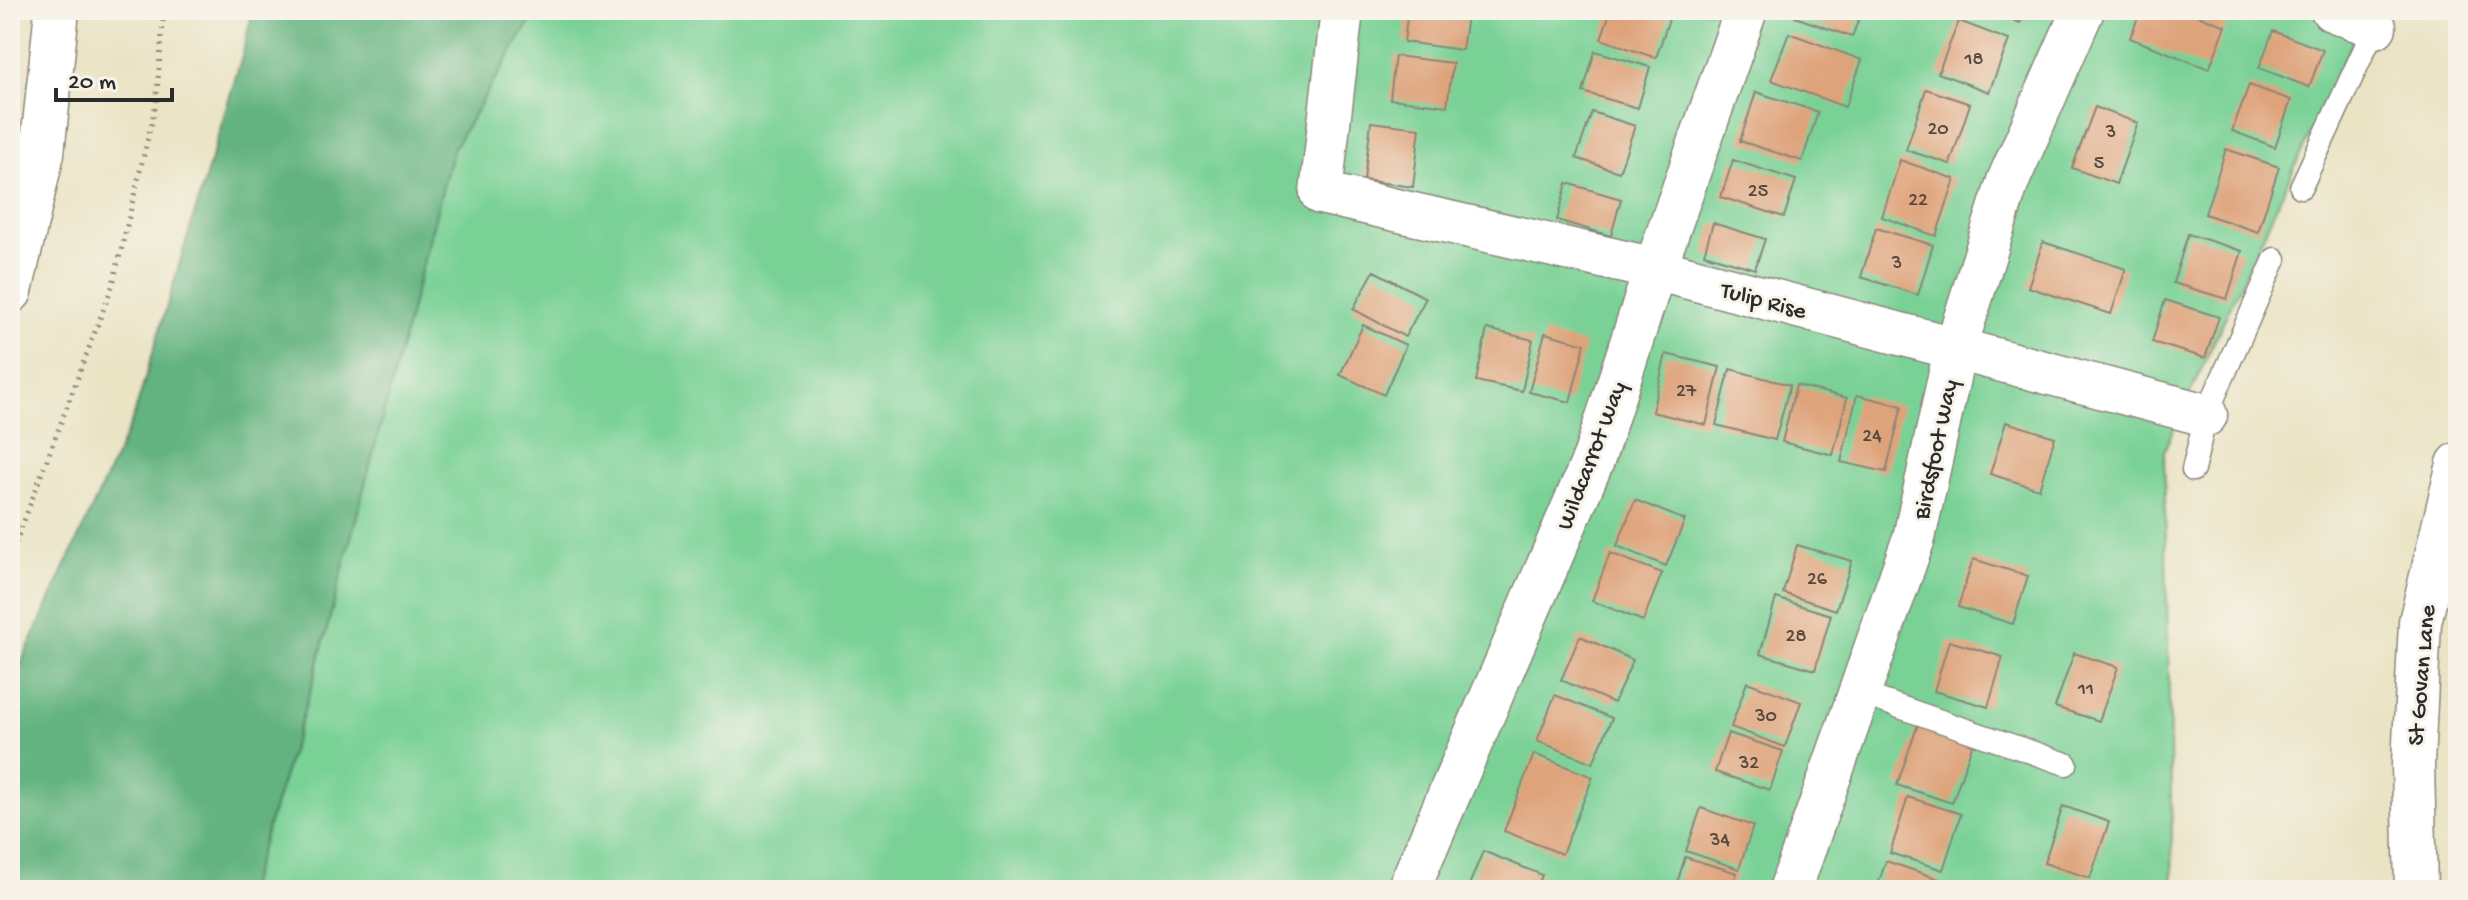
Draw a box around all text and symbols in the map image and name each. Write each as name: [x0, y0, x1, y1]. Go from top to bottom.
house number: 18: [1963, 49, 1984, 72]
scale bar: [56, 52, 172, 102]
text: 20 m: [68, 69, 116, 98]
house number: 20: [1927, 119, 1949, 142]
house number: 3: [2105, 122, 2116, 145]
house number: 5: [2094, 153, 2104, 176]
house number: 25: [1748, 181, 1768, 204]
house number: 22: [1908, 190, 1928, 213]
house number: 3: [1891, 253, 1902, 276]
street label: Tulip Rise: [1715, 277, 1810, 328]
street label: Birdsfoot Way: [1908, 377, 1966, 523]
street label: Wildcarrot Way: [1552, 378, 1635, 535]
house number: 27: [1676, 381, 1697, 404]
house number: 24: [1862, 426, 1882, 449]
house number: 26: [1807, 569, 1828, 592]
street label: St Govan Lane: [2403, 603, 2444, 747]
house number: 28: [1786, 626, 1806, 649]
house number: 11: [2077, 679, 2094, 702]
house number: 30: [1754, 706, 1777, 729]
house number: 32: [1738, 753, 1759, 776]
house number: 34: [1709, 830, 1730, 853]

